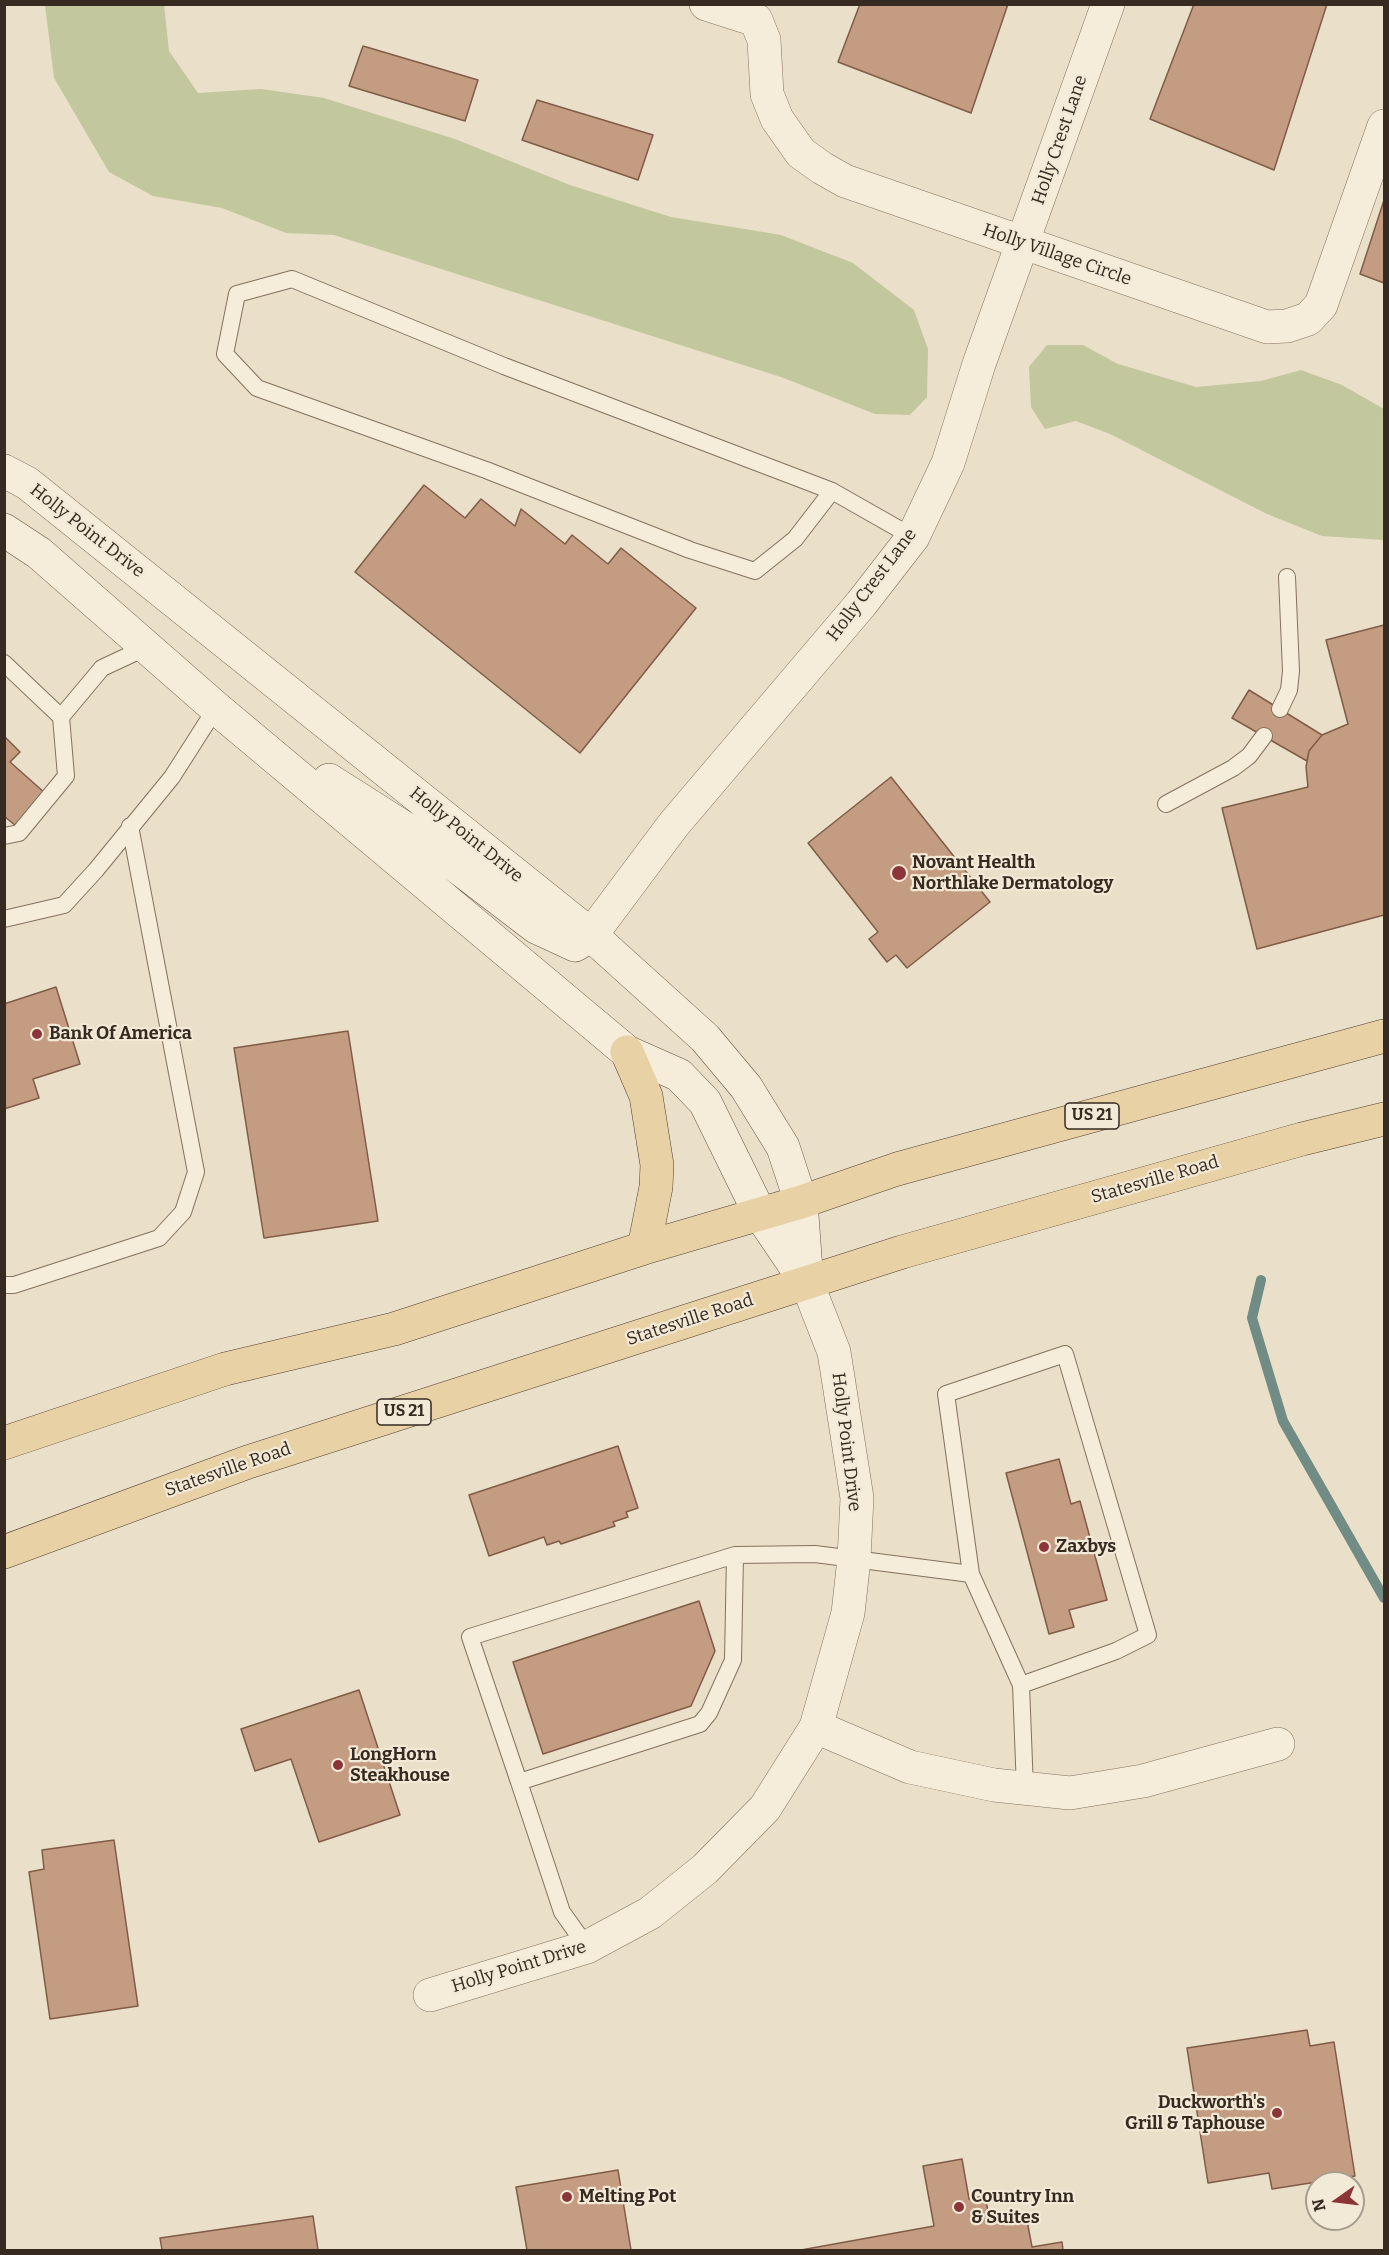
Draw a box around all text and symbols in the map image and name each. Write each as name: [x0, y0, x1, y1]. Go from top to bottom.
street label: Holly Crest Lane: [1028, 72, 1092, 208]
street label: Holly Village Circle: [980, 219, 1134, 291]
street label: Holly Point Drive: [25, 480, 149, 582]
street label: Holly Crest Lane: [823, 524, 921, 646]
street label: Holly Point Drive: [405, 783, 527, 887]
place label: Novant Health Northlake Dermatology: [912, 852, 1113, 894]
marker: Novant Health Northlake Dermatology: [890, 864, 908, 882]
place label: Bank Of America: [49, 1023, 192, 1045]
marker: Bank Of America: [30, 1027, 44, 1041]
road number: US 21: [1065, 1103, 1119, 1129]
street label: Statesville Road: [1089, 1151, 1221, 1209]
street label: Statesville Road: [624, 1289, 756, 1351]
street label: Holly Point Drive: [827, 1371, 865, 1513]
road number: US 21: [377, 1399, 431, 1425]
street label: Statesville Road: [162, 1438, 294, 1502]
place label: Zaxbys: [1056, 1536, 1116, 1558]
marker: Zaxbys: [1037, 1540, 1051, 1554]
place label: LongHorn Steakhouse: [350, 1744, 450, 1786]
marker: LongHorn Steakhouse: [331, 1758, 345, 1772]
street label: Holly Point Drive: [449, 1936, 589, 1998]
place label: Duckworth's Grill & Taphouse: [1125, 2092, 1265, 2134]
marker: Duckworth's Grill & Taphouse: [1270, 2106, 1284, 2120]
north arrow: [1305, 2171, 1365, 2231]
place label: Melting Pot: [579, 2186, 676, 2208]
place label: Country Inn & Suites: [971, 2186, 1074, 2228]
marker: Melting Pot: [560, 2190, 574, 2204]
text: N: [1308, 2197, 1330, 2213]
marker: Country Inn & Suites: [952, 2200, 966, 2214]

